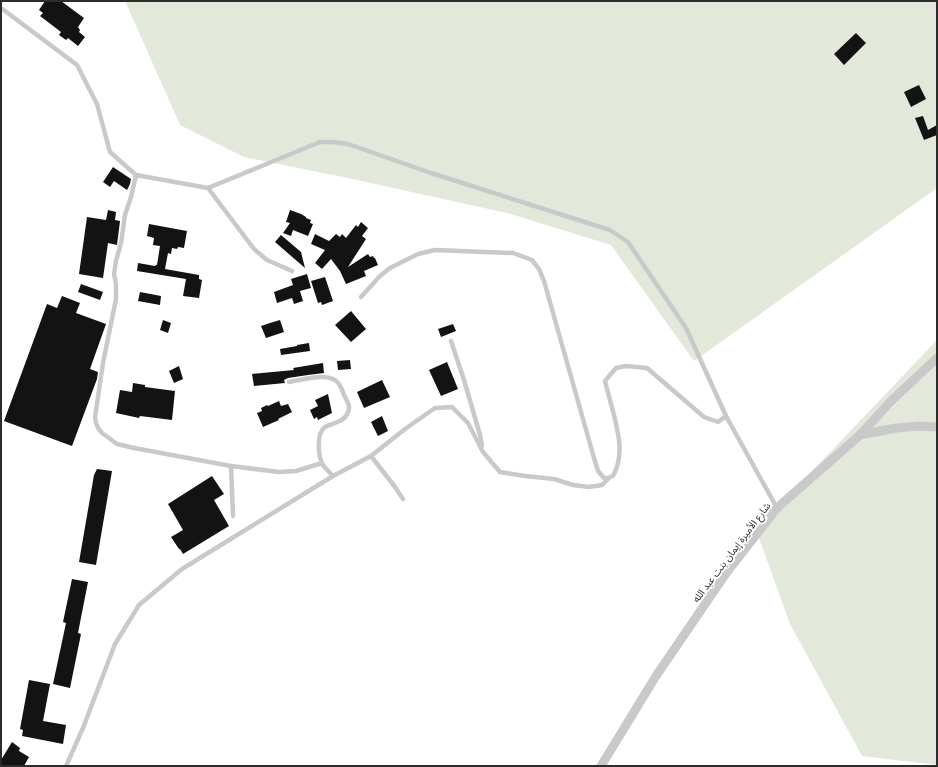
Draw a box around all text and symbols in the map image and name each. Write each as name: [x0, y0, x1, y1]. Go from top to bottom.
street label: شارع الأميرة إيمان بنت عبد الله: [690, 500, 774, 605]

